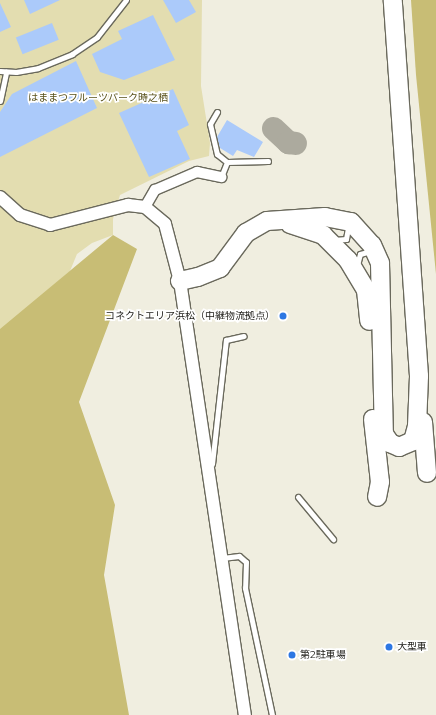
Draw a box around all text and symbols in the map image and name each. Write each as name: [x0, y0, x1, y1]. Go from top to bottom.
park label: はままつフルーツパーク時之栖: [28, 92, 168, 104]
place label: コネクトエリア浜松（中継物流拠点）: [105, 310, 275, 322]
marker: コネクトエリア浜松（中継物流拠点）: [278, 311, 288, 321]
place label: 大型車: [397, 641, 427, 653]
marker: 大型車: [384, 642, 394, 652]
place label: 第2駐車場: [300, 649, 346, 661]
marker: 第2駐車場: [287, 650, 297, 660]

